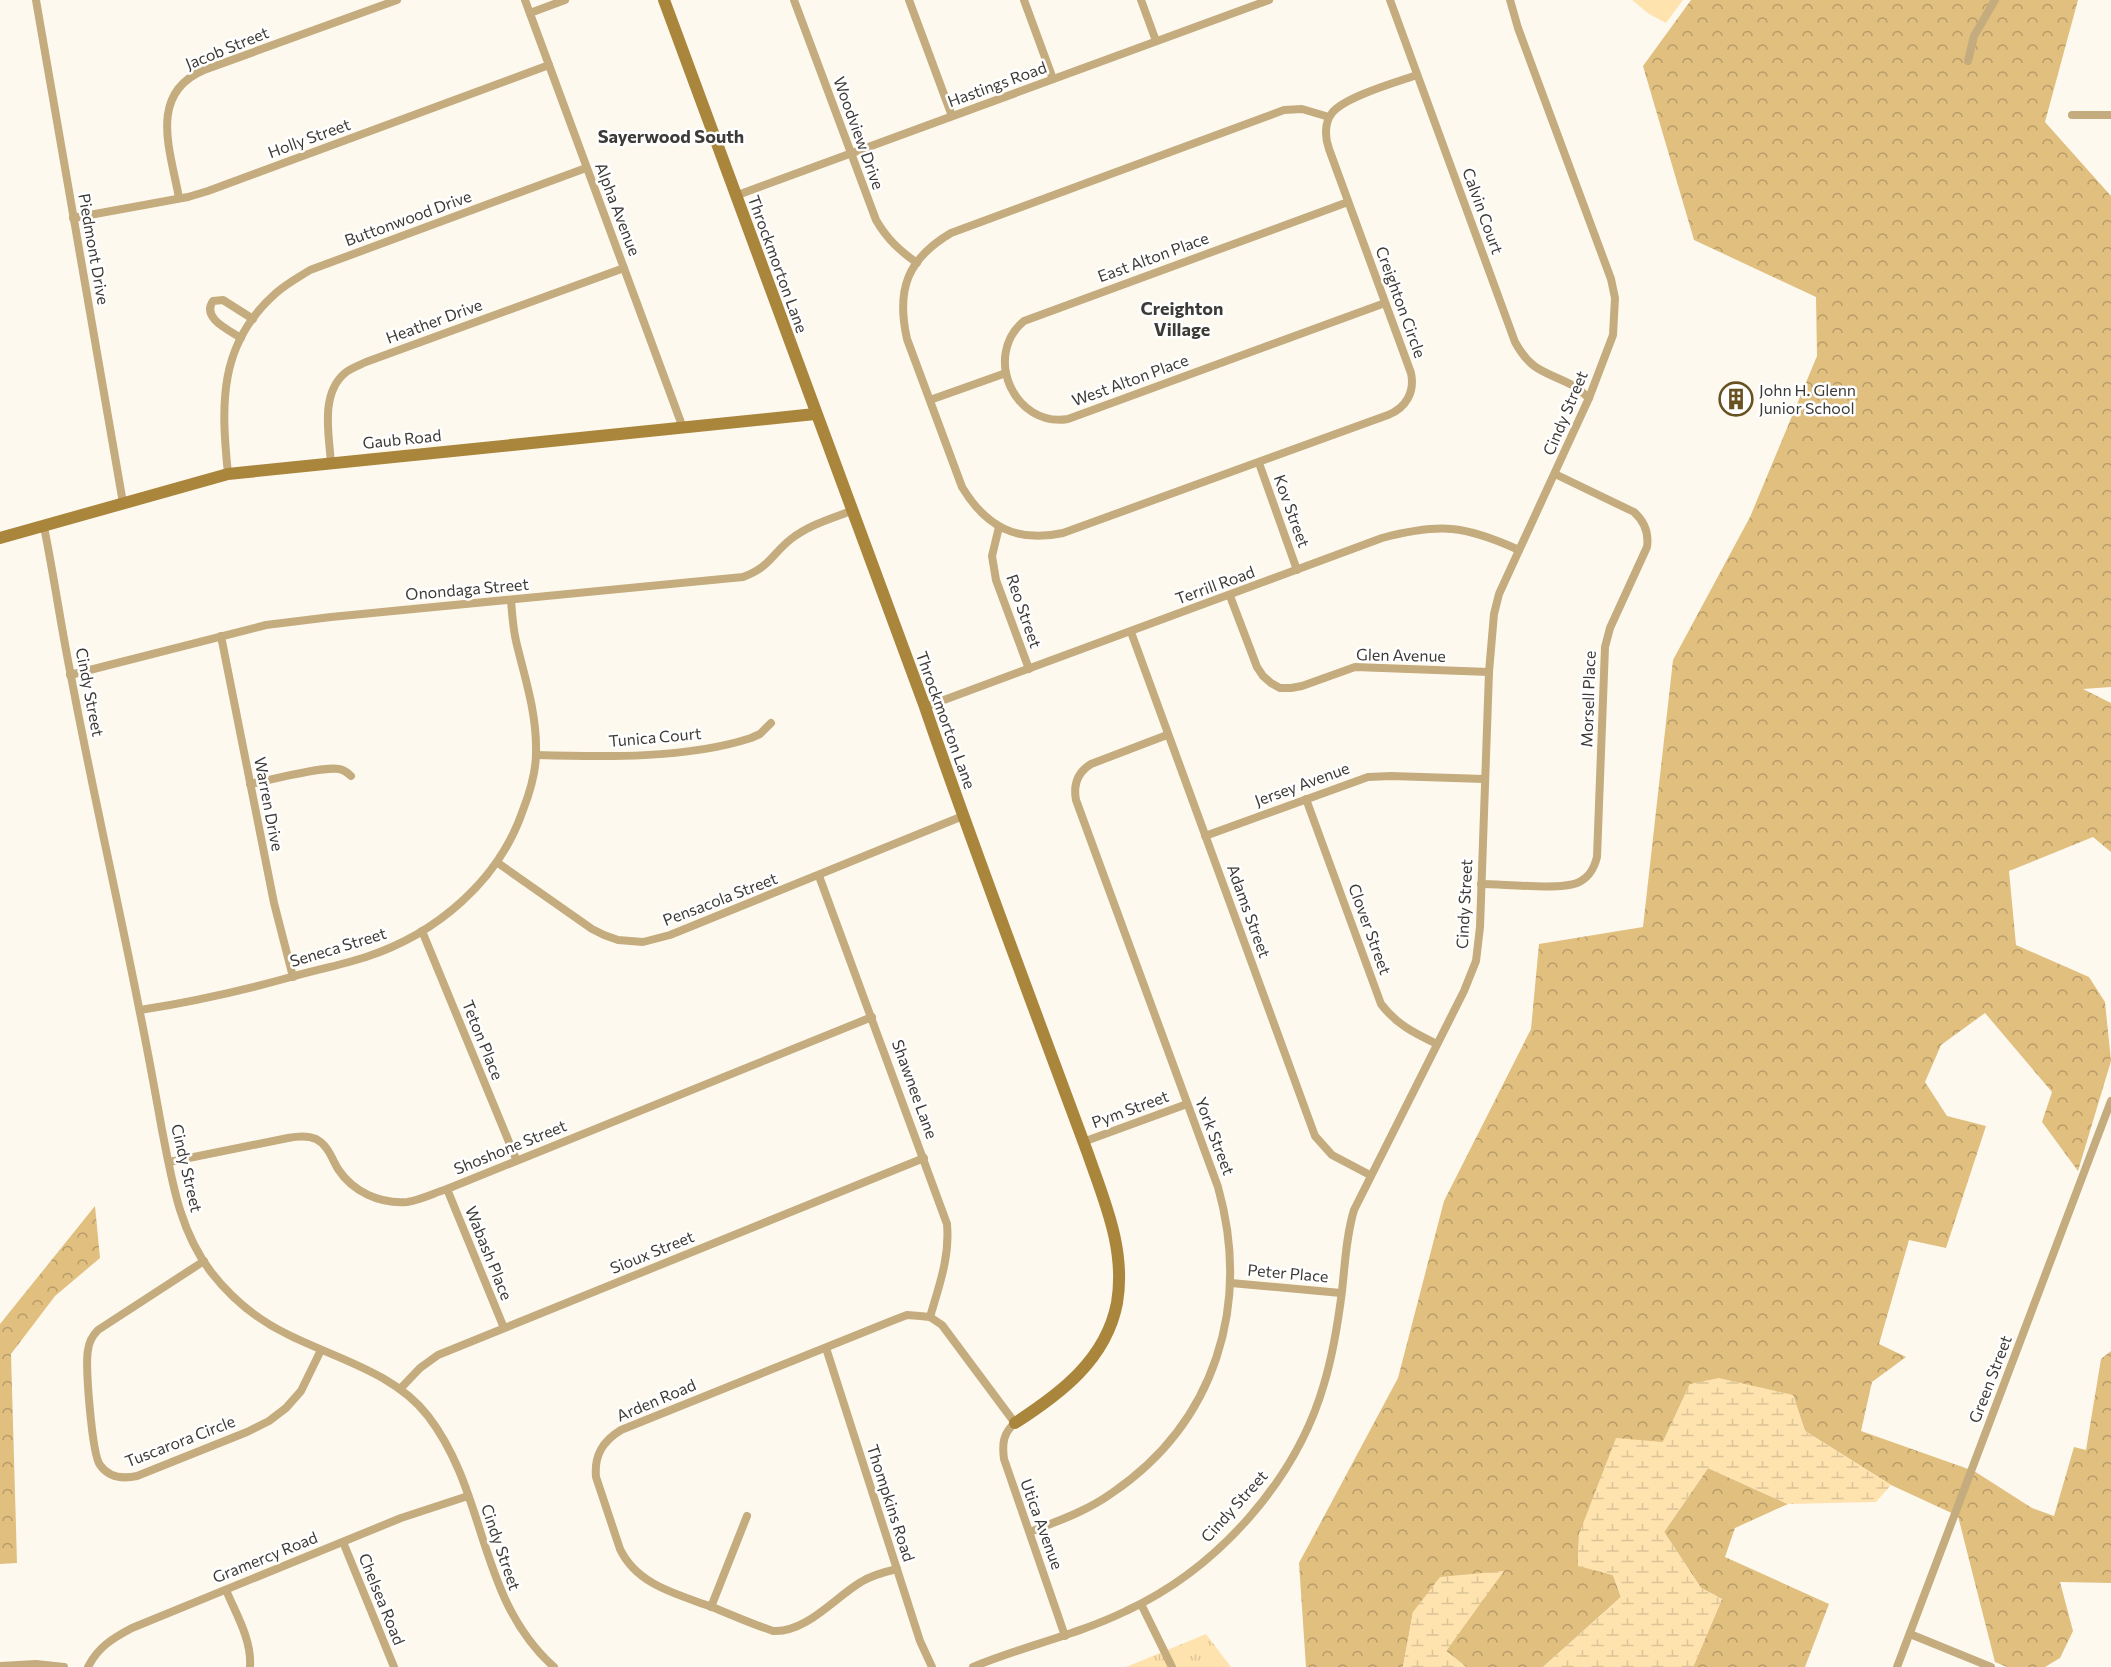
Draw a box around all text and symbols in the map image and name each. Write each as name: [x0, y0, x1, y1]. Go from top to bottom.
street label: Jacob Street: [182, 22, 272, 73]
street label: Hastings Road: [945, 57, 1049, 110]
street label: Woodview Drive: [830, 74, 889, 192]
street label: Holly Street: [265, 114, 353, 161]
district label: Sayerwood South: [598, 125, 744, 147]
street label: Alpha Avenue: [592, 159, 645, 258]
street label: Calvin Court: [1459, 165, 1508, 257]
street label: Buttonwood Drive: [342, 186, 474, 249]
street label: Piedmont Drive: [75, 192, 114, 306]
street label: Throckmorton Lane: [745, 192, 812, 335]
street label: East Alton Place: [1095, 228, 1211, 285]
street label: Creighton Circle: [1372, 243, 1430, 360]
street label: Heather Drive: [383, 294, 485, 347]
district label: Creighton Village: [1141, 297, 1223, 340]
street label: West Alton Place: [1069, 350, 1191, 409]
street label: Cindy Street: [1538, 367, 1591, 458]
place label: John H. Glenn Junior School: [1759, 380, 1856, 417]
building icon: John H. Glenn Junior School: [1718, 381, 1754, 417]
street label: Gaub Road: [362, 425, 442, 452]
street label: Kov Street: [1271, 472, 1315, 550]
street label: Terrill Road: [1173, 561, 1257, 608]
street label: Reo Street: [1003, 572, 1046, 651]
street label: Onondaga Street: [404, 574, 530, 603]
street label: Glen Avenue: [1356, 644, 1446, 665]
street label: Cindy Street: [73, 646, 108, 738]
street label: Throckmorton Lane: [913, 648, 980, 791]
street label: Morsell Place: [1576, 650, 1599, 748]
street label: Tunica Court: [608, 723, 702, 750]
street label: Warren Drive: [251, 755, 288, 853]
street label: Jersey Avenue: [1252, 758, 1352, 809]
street label: Cindy Street: [1452, 858, 1475, 949]
street label: Adams Street: [1224, 862, 1275, 960]
street label: Pensacola Street: [660, 868, 780, 929]
street label: Clover Street: [1345, 881, 1396, 977]
street label: Seneca Street: [287, 923, 389, 970]
street label: Teton Place: [459, 997, 508, 1083]
street label: Shawnee Lane: [889, 1037, 942, 1141]
street label: Pym Street: [1089, 1086, 1171, 1131]
street label: York Street: [1192, 1094, 1239, 1178]
street label: Shoshone Street: [451, 1115, 569, 1178]
street label: Cindy Street: [168, 1122, 207, 1214]
street label: Wabash Place: [462, 1203, 517, 1303]
street label: Sioux Street: [607, 1226, 697, 1277]
street label: Peter Place: [1247, 1259, 1329, 1286]
street label: Green Street: [1964, 1332, 2015, 1425]
street label: Arden Road: [613, 1374, 698, 1425]
street label: Tuscarora Circle: [122, 1411, 238, 1470]
street label: Thompkins Road: [864, 1442, 919, 1564]
street label: Cindy Street: [1196, 1466, 1271, 1545]
street label: Utica Avenue: [1017, 1476, 1068, 1572]
street label: Cindy Street: [478, 1501, 525, 1593]
street label: Gramercy Road: [210, 1527, 320, 1586]
street label: Chelsea Road: [355, 1550, 409, 1647]

